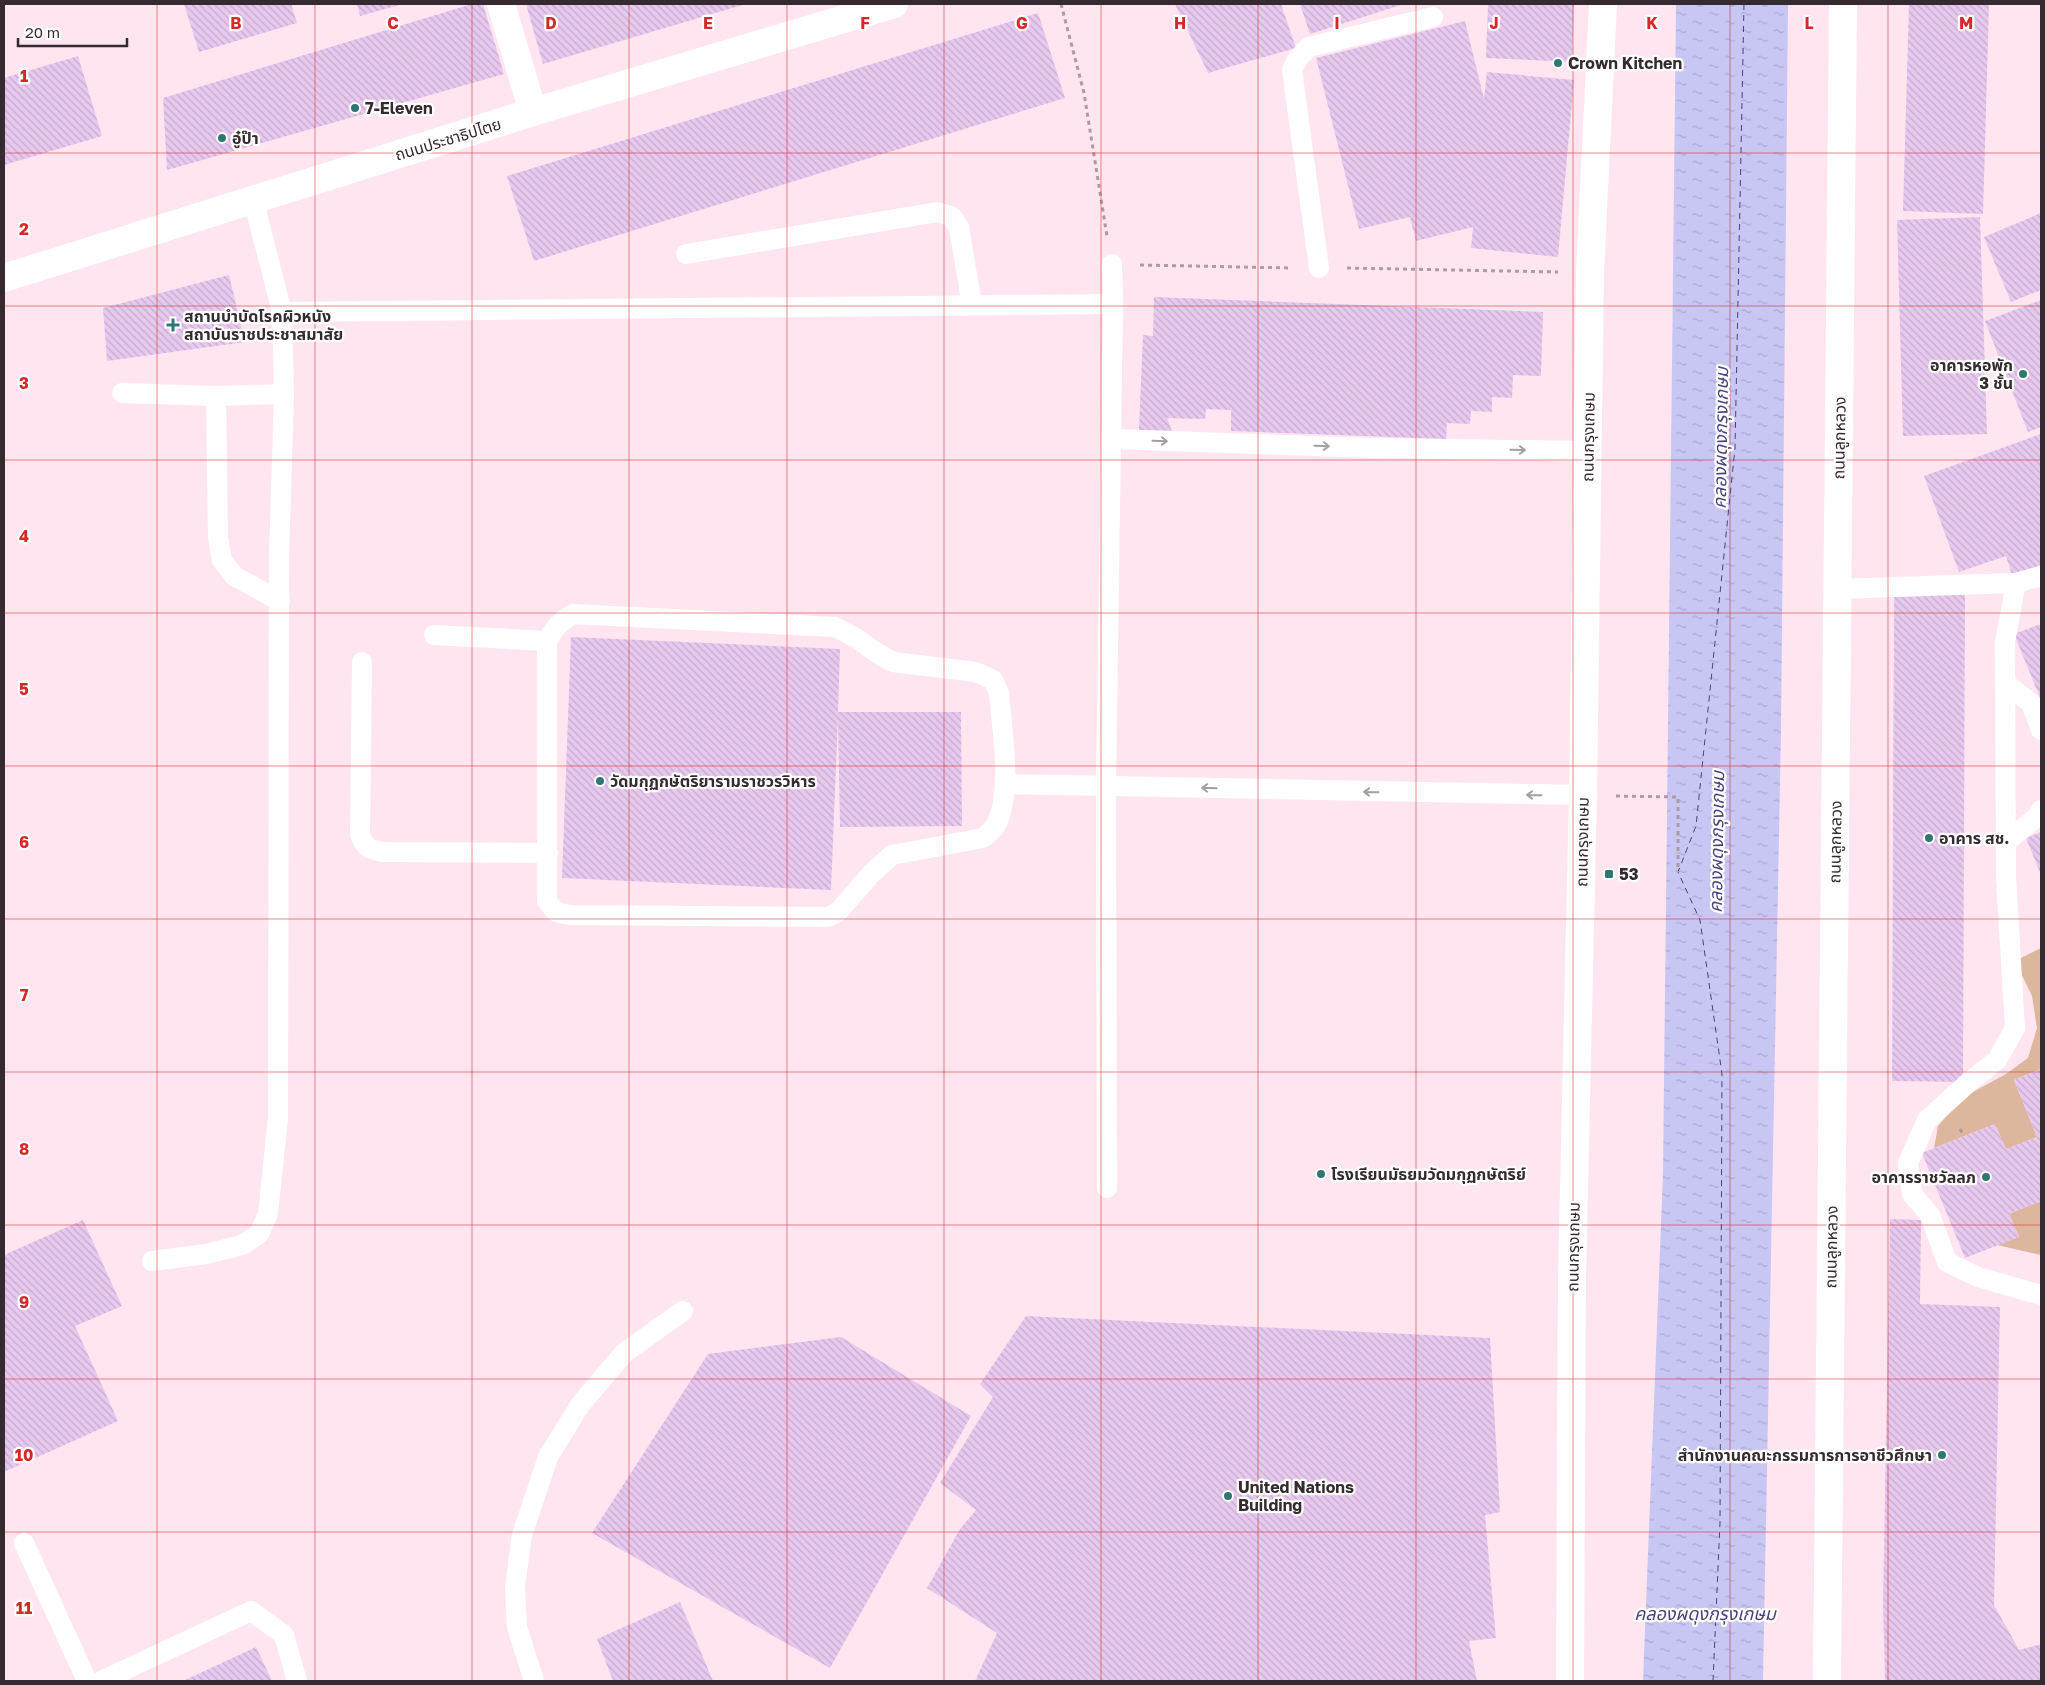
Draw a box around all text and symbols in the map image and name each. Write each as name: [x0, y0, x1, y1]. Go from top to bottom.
text: B: [230, 13, 242, 33]
text: C: [387, 13, 399, 33]
text: D: [545, 13, 557, 33]
text: E: [703, 13, 713, 33]
text: F: [860, 13, 870, 33]
text: G: [1016, 13, 1028, 33]
text: H: [1174, 13, 1186, 33]
text: I: [1334, 13, 1340, 33]
text: J: [1489, 13, 1499, 33]
text: K: [1646, 13, 1658, 33]
text: L: [1804, 13, 1814, 33]
text: M: [1959, 13, 1973, 33]
scale bar: [18, 15, 126, 47]
text: 20 m: [25, 23, 60, 41]
place label: Crown Kitchen: [1568, 53, 1682, 73]
marker: Crown Kitchen: [1552, 57, 1564, 69]
text: 1: [20, 66, 28, 86]
place label: 7-Eleven: [365, 98, 433, 118]
marker: 7-Eleven: [349, 102, 361, 114]
street label: ถนนประชาธิปไตย: [392, 113, 504, 165]
place label: อู๋ป๊า: [232, 128, 259, 149]
marker: อู๋ป๊า: [216, 132, 228, 144]
text: 2: [19, 219, 29, 239]
place label: สถานบำบัดโรคผิวหนัง สถาบันราชประชาสมาสัย: [184, 306, 343, 344]
marker: สถานบำบัดโรคผิวหนัง สถาบันราชประชาสมาสัย: [166, 318, 180, 332]
place label: อาคารหอพัก 3 ชั้น: [1930, 355, 2013, 393]
water label: คลองผดุงกรุงเกษม: [1708, 365, 1733, 509]
marker: อาคารหอพัก 3 ชั้น: [2017, 368, 2029, 380]
text: 3: [19, 373, 29, 393]
street label: ถนนกรุงเกษม: [1577, 392, 1599, 482]
street label: ถนนลูกหลวง: [1828, 396, 1850, 480]
one-way arrow: [1152, 436, 1168, 446]
one-way arrow: [1314, 442, 1330, 451]
one-way arrow: [1510, 445, 1526, 455]
text: 4: [19, 526, 29, 546]
text: 5: [19, 679, 29, 699]
water label: คลองผดุงกรุงเกษม: [1704, 769, 1729, 913]
place label: วัดมกุฏกษัตริยารามราชวรวิหาร: [610, 771, 816, 791]
marker: วัดมกุฏกษัตริยารามราชวรวิหาร: [594, 775, 606, 787]
one-way arrow: [1201, 783, 1218, 793]
one-way arrow: [1364, 787, 1380, 797]
one-way arrow: [1526, 790, 1542, 800]
street label: ถนนกรุงเกษม: [1571, 797, 1593, 887]
street label: ถนนลูกหลวง: [1824, 800, 1846, 884]
place label: อาคาร สช.: [1939, 828, 2009, 848]
text: 6: [19, 832, 29, 852]
marker: อาคาร สช.: [1923, 832, 1935, 844]
place label: 53: [1619, 864, 1639, 884]
marker: 53: [1603, 868, 1615, 880]
text: 7: [20, 985, 29, 1005]
text: 8: [19, 1139, 29, 1159]
place label: โรงเรียนมัธยมวัดมกุฏกษัตริย์: [1331, 1164, 1526, 1184]
place label: อาคารราชวัลลภ: [1872, 1167, 1976, 1187]
marker: โรงเรียนมัธยมวัดมกุฏกษัตริย์: [1315, 1168, 1327, 1180]
marker: อาคารราชวัลลภ: [1980, 1171, 1992, 1183]
street label: ถนนกรุงเกษม: [1562, 1202, 1584, 1292]
street label: ถนนลูกหลวง: [1820, 1205, 1842, 1289]
text: 9: [19, 1292, 29, 1312]
text: 10: [15, 1445, 33, 1465]
place label: สำนักงานคณะกรรมการการอาชีวศึกษา: [1678, 1445, 1932, 1465]
marker: สำนักงานคณะกรรมการการอาชีวศึกษา: [1936, 1449, 1948, 1461]
place label: United Nations Building: [1238, 1477, 1354, 1515]
marker: United Nations Building: [1222, 1490, 1234, 1502]
text: 11: [16, 1598, 32, 1618]
water label: คลองผดุงกรุงเกษม: [1634, 1602, 1778, 1625]

